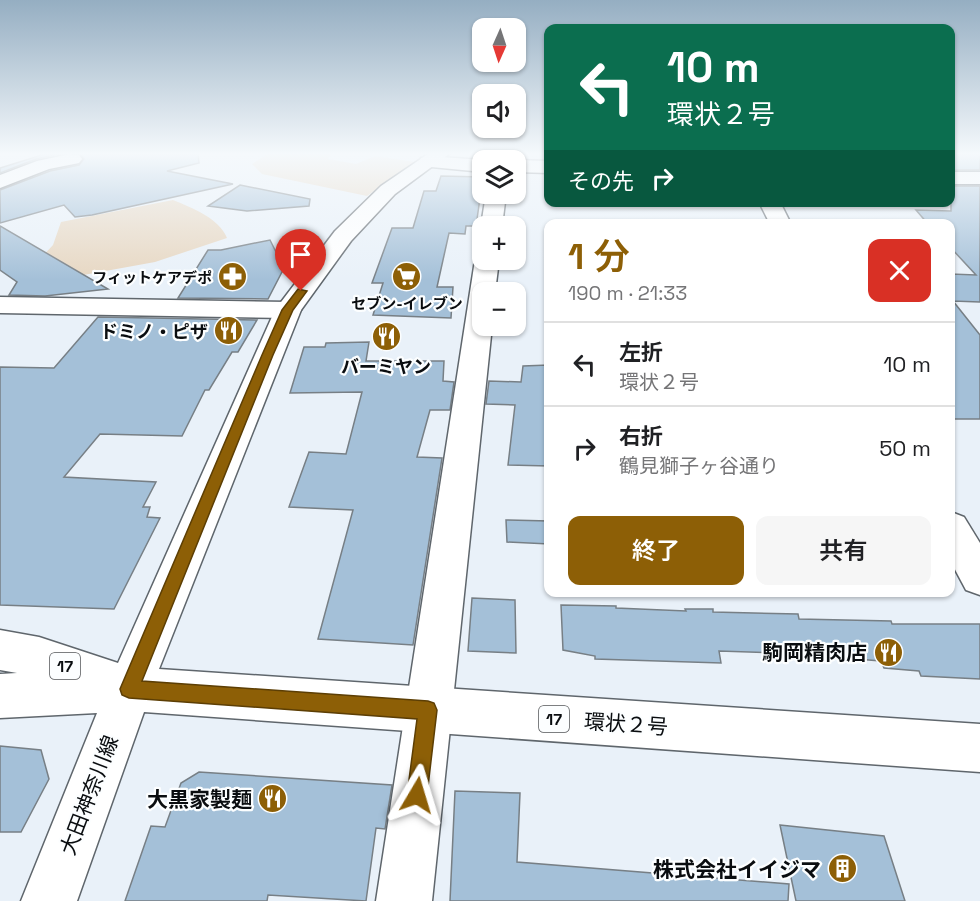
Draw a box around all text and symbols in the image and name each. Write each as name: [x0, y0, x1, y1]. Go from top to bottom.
north arrow: [472, 18, 526, 72]
map controls: [472, 18, 526, 336]
text: 10 m: [667, 41, 760, 94]
icon: left: [568, 48, 646, 126]
button: sound: [472, 84, 526, 138]
text: 環状２号: [667, 97, 775, 132]
button: layers: [472, 150, 526, 204]
icon: right: [646, 162, 679, 195]
text: その先: [568, 167, 634, 195]
button: +: [472, 216, 526, 270]
pin: [275, 229, 326, 291]
text: 1 分: [568, 234, 629, 280]
icon: arrive: [284, 238, 317, 271]
button: close: [868, 239, 931, 302]
supermarket icon: セブン-イレブン: [391, 260, 423, 292]
pharmacy icon: フィットケアデポ: [217, 261, 249, 293]
place label: フィットケアデポ: [92, 268, 212, 287]
text: 190 m · 21:33: [568, 280, 687, 306]
button: −: [472, 282, 526, 336]
place label: セブン-イレブン: [351, 294, 463, 313]
restaurant icon: ドミノ・ピザ: [213, 315, 245, 347]
place label: ドミノ・ピザ: [100, 320, 208, 343]
restaurant icon: バーミヤン: [370, 321, 402, 353]
text: 左折: [619, 338, 663, 366]
icon: left: [568, 348, 601, 381]
text: 10 m: [883, 350, 931, 378]
place label: バーミヤン: [341, 355, 431, 378]
text: 環状２号: [619, 369, 699, 395]
text: 右折: [619, 422, 663, 450]
icon: right: [568, 432, 601, 465]
text: 50 m: [879, 434, 931, 462]
text: 鶴見獅子ヶ谷通り: [619, 453, 779, 479]
button: 終了: [568, 516, 744, 585]
button: 共有: [756, 516, 931, 585]
restaurant icon: 駒岡精肉店: [872, 636, 904, 668]
place label: 駒岡精肉店: [762, 639, 867, 666]
road number: 17: [50, 653, 80, 679]
road number: 17: [539, 706, 569, 732]
street label: 環状２号: [583, 708, 669, 740]
street label: 大田神奈川線: [54, 731, 124, 859]
position arrow: [385, 763, 449, 827]
restaurant icon: 大黒家製麺: [257, 783, 289, 815]
place label: 大黒家製麺: [147, 786, 252, 813]
building icon: 株式会社イイジマ: [826, 853, 858, 885]
place label: 株式会社イイジマ: [653, 856, 821, 883]

